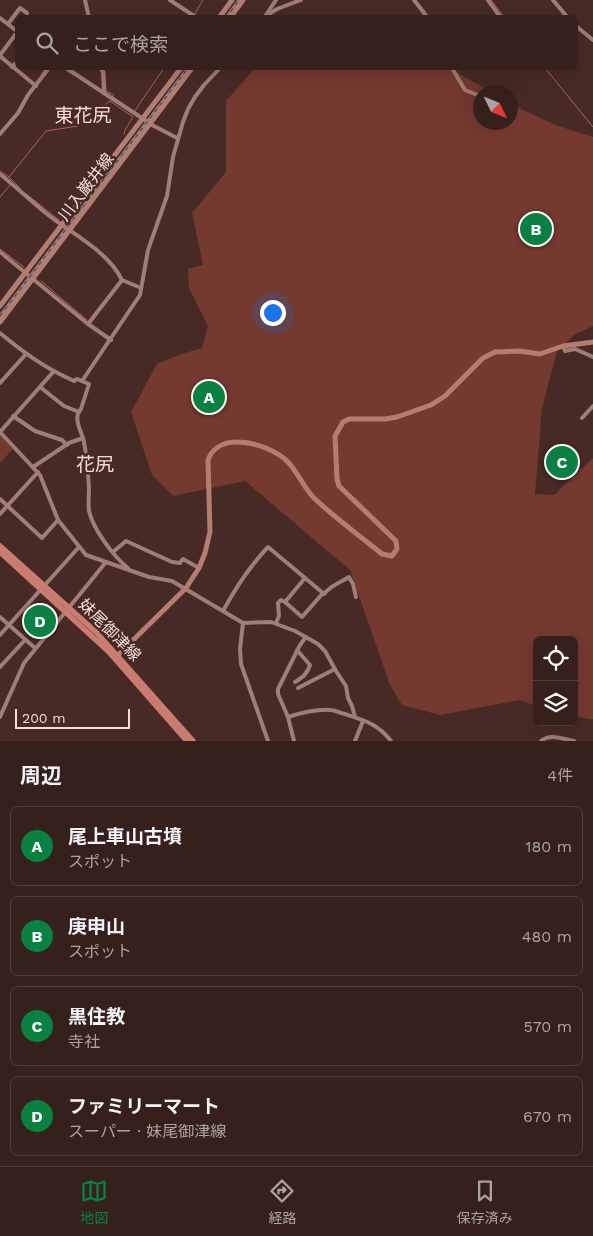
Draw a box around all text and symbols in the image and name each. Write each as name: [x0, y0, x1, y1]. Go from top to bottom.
search box: [15, 15, 578, 70]
icon: search: [33, 29, 61, 57]
text: ここで検索: [73, 33, 168, 56]
north arrow: [473, 85, 518, 130]
district label: 東花尻: [54, 104, 112, 127]
street label: 川入巌井線: [54, 149, 118, 225]
pin: B: [520, 210, 552, 248]
your location: [260, 300, 286, 326]
pin: A: [193, 378, 225, 416]
pin: C: [546, 443, 578, 481]
district label: 花尻: [76, 453, 114, 476]
street label: 妹尾御津線: [75, 595, 145, 665]
pin: D: [24, 602, 56, 640]
map controls: [533, 636, 578, 726]
button: locate: [533, 636, 578, 681]
button: layers: [533, 681, 578, 726]
scale bar: [15, 706, 130, 729]
text: 200 m: [22, 710, 66, 726]
text: 周辺: [20, 763, 62, 788]
text: 4件: [547, 766, 573, 785]
text: 尾上車山古墳: [68, 825, 182, 848]
text: A: [32, 837, 42, 856]
text: 180 m: [525, 837, 572, 856]
text: スポット: [68, 852, 132, 871]
text: 庚申山: [68, 915, 125, 938]
text: B: [32, 927, 42, 946]
text: 480 m: [522, 927, 572, 946]
text: スポット: [68, 942, 132, 961]
text: 黒住教: [68, 1005, 125, 1028]
text: C: [32, 1017, 42, 1036]
text: 570 m: [523, 1017, 572, 1036]
text: 寺社: [68, 1032, 100, 1051]
text: ファミリーマート: [68, 1095, 220, 1118]
text: D: [31, 1107, 43, 1126]
text: 670 m: [523, 1107, 572, 1126]
text: スーパー · 妹尾御津線: [68, 1122, 226, 1141]
tab: 地図: [80, 1177, 108, 1227]
tab: 経路: [268, 1177, 296, 1227]
tab: 保存済み: [457, 1177, 513, 1227]

